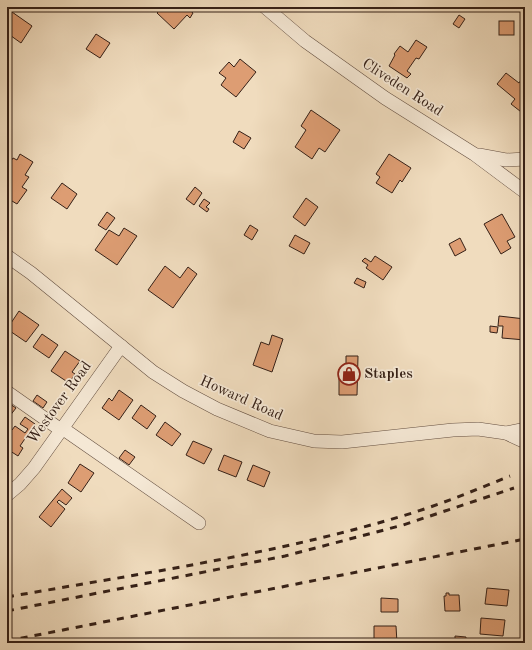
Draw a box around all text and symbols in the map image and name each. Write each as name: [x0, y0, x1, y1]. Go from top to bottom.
street label: Cliveden Road: [359, 56, 445, 120]
street label: Westover Road: [25, 359, 95, 447]
shop icon: Staples: [336, 361, 362, 387]
place label: Staples: [364, 367, 413, 382]
street label: Howard Road: [197, 374, 285, 424]

